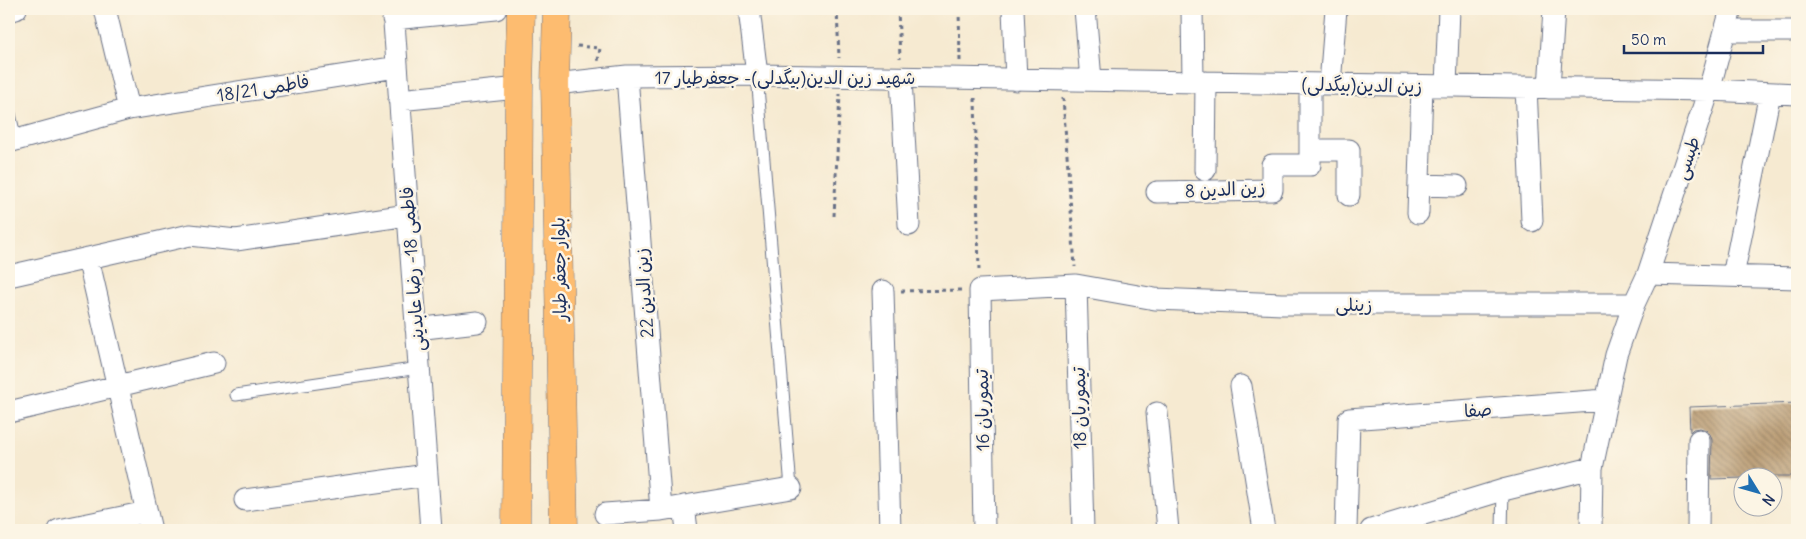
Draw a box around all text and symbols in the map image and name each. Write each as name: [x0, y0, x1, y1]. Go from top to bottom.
scale bar: [1624, 22, 1762, 54]
text: 50 m: [1631, 30, 1666, 49]
street label: شهید زین الدین(بیگدلی)- جعفرطیار 17: [655, 66, 915, 89]
street label: فاطمی 18/21: [215, 69, 311, 107]
street label: زین الدین(بیگدلی): [1301, 72, 1423, 98]
street label: طبسی: [1669, 133, 1705, 183]
street label: زین الدین 8: [1184, 175, 1266, 203]
street label: فاطمی 18- رضا عابدینی: [395, 186, 429, 352]
street label: بلوار جعفر طیار: [547, 217, 571, 323]
street label: زین الدین 22: [629, 247, 659, 339]
street label: زینلی: [1336, 293, 1372, 316]
street label: تیموریان 18: [1067, 366, 1091, 449]
street label: تیموریان 16: [970, 368, 994, 451]
street label: صفا: [1463, 398, 1493, 422]
north arrow: [1734, 466, 1784, 516]
text: N: [1758, 491, 1778, 509]

